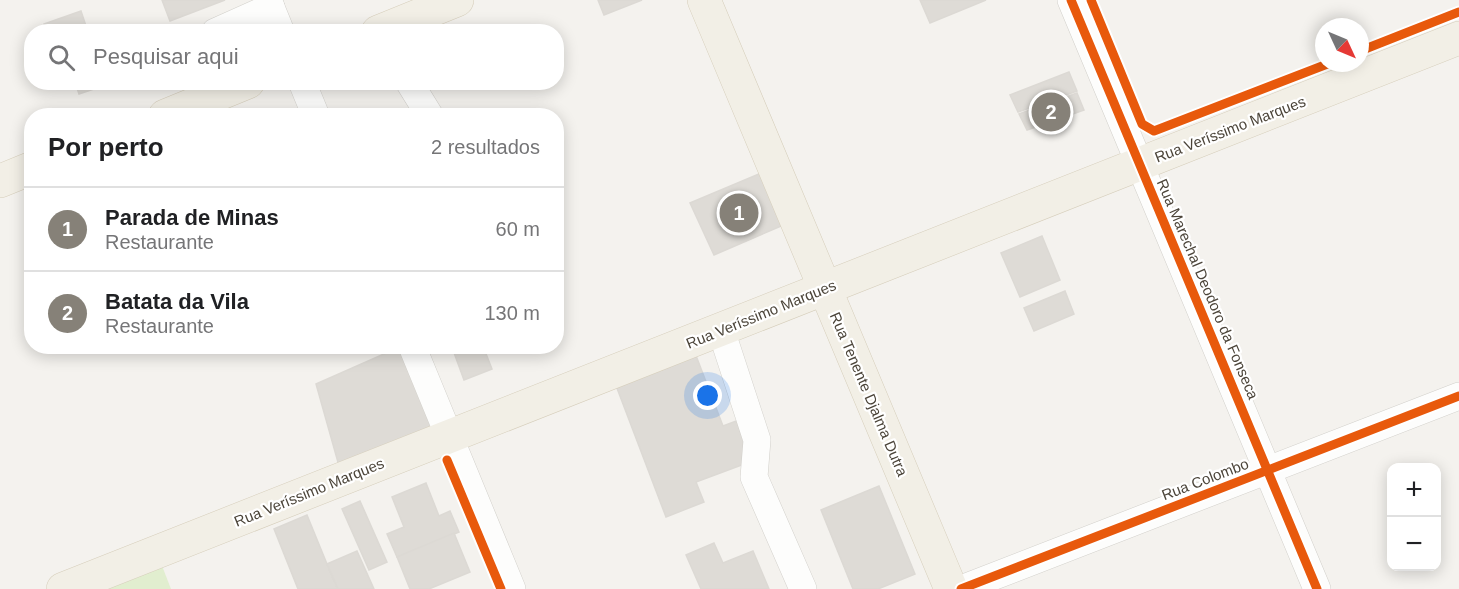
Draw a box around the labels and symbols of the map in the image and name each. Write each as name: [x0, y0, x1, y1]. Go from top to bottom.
north arrow: [1315, 18, 1369, 72]
pin: 2: [1032, 90, 1070, 134]
street label: Rua Veríssimo Marques: [1152, 92, 1308, 166]
street label: Rua Marechal Deodoro da Fonseca: [1154, 176, 1263, 402]
pin: 1: [720, 190, 758, 236]
street label: Rua Veríssimo Marques: [684, 276, 838, 352]
street label: Rua Tenente Djalma Dutra: [827, 309, 912, 479]
your location: [693, 381, 722, 410]
street label: Rua Veríssimo Marques: [232, 454, 386, 530]
street label: Rua Colombo: [1159, 455, 1251, 503]

